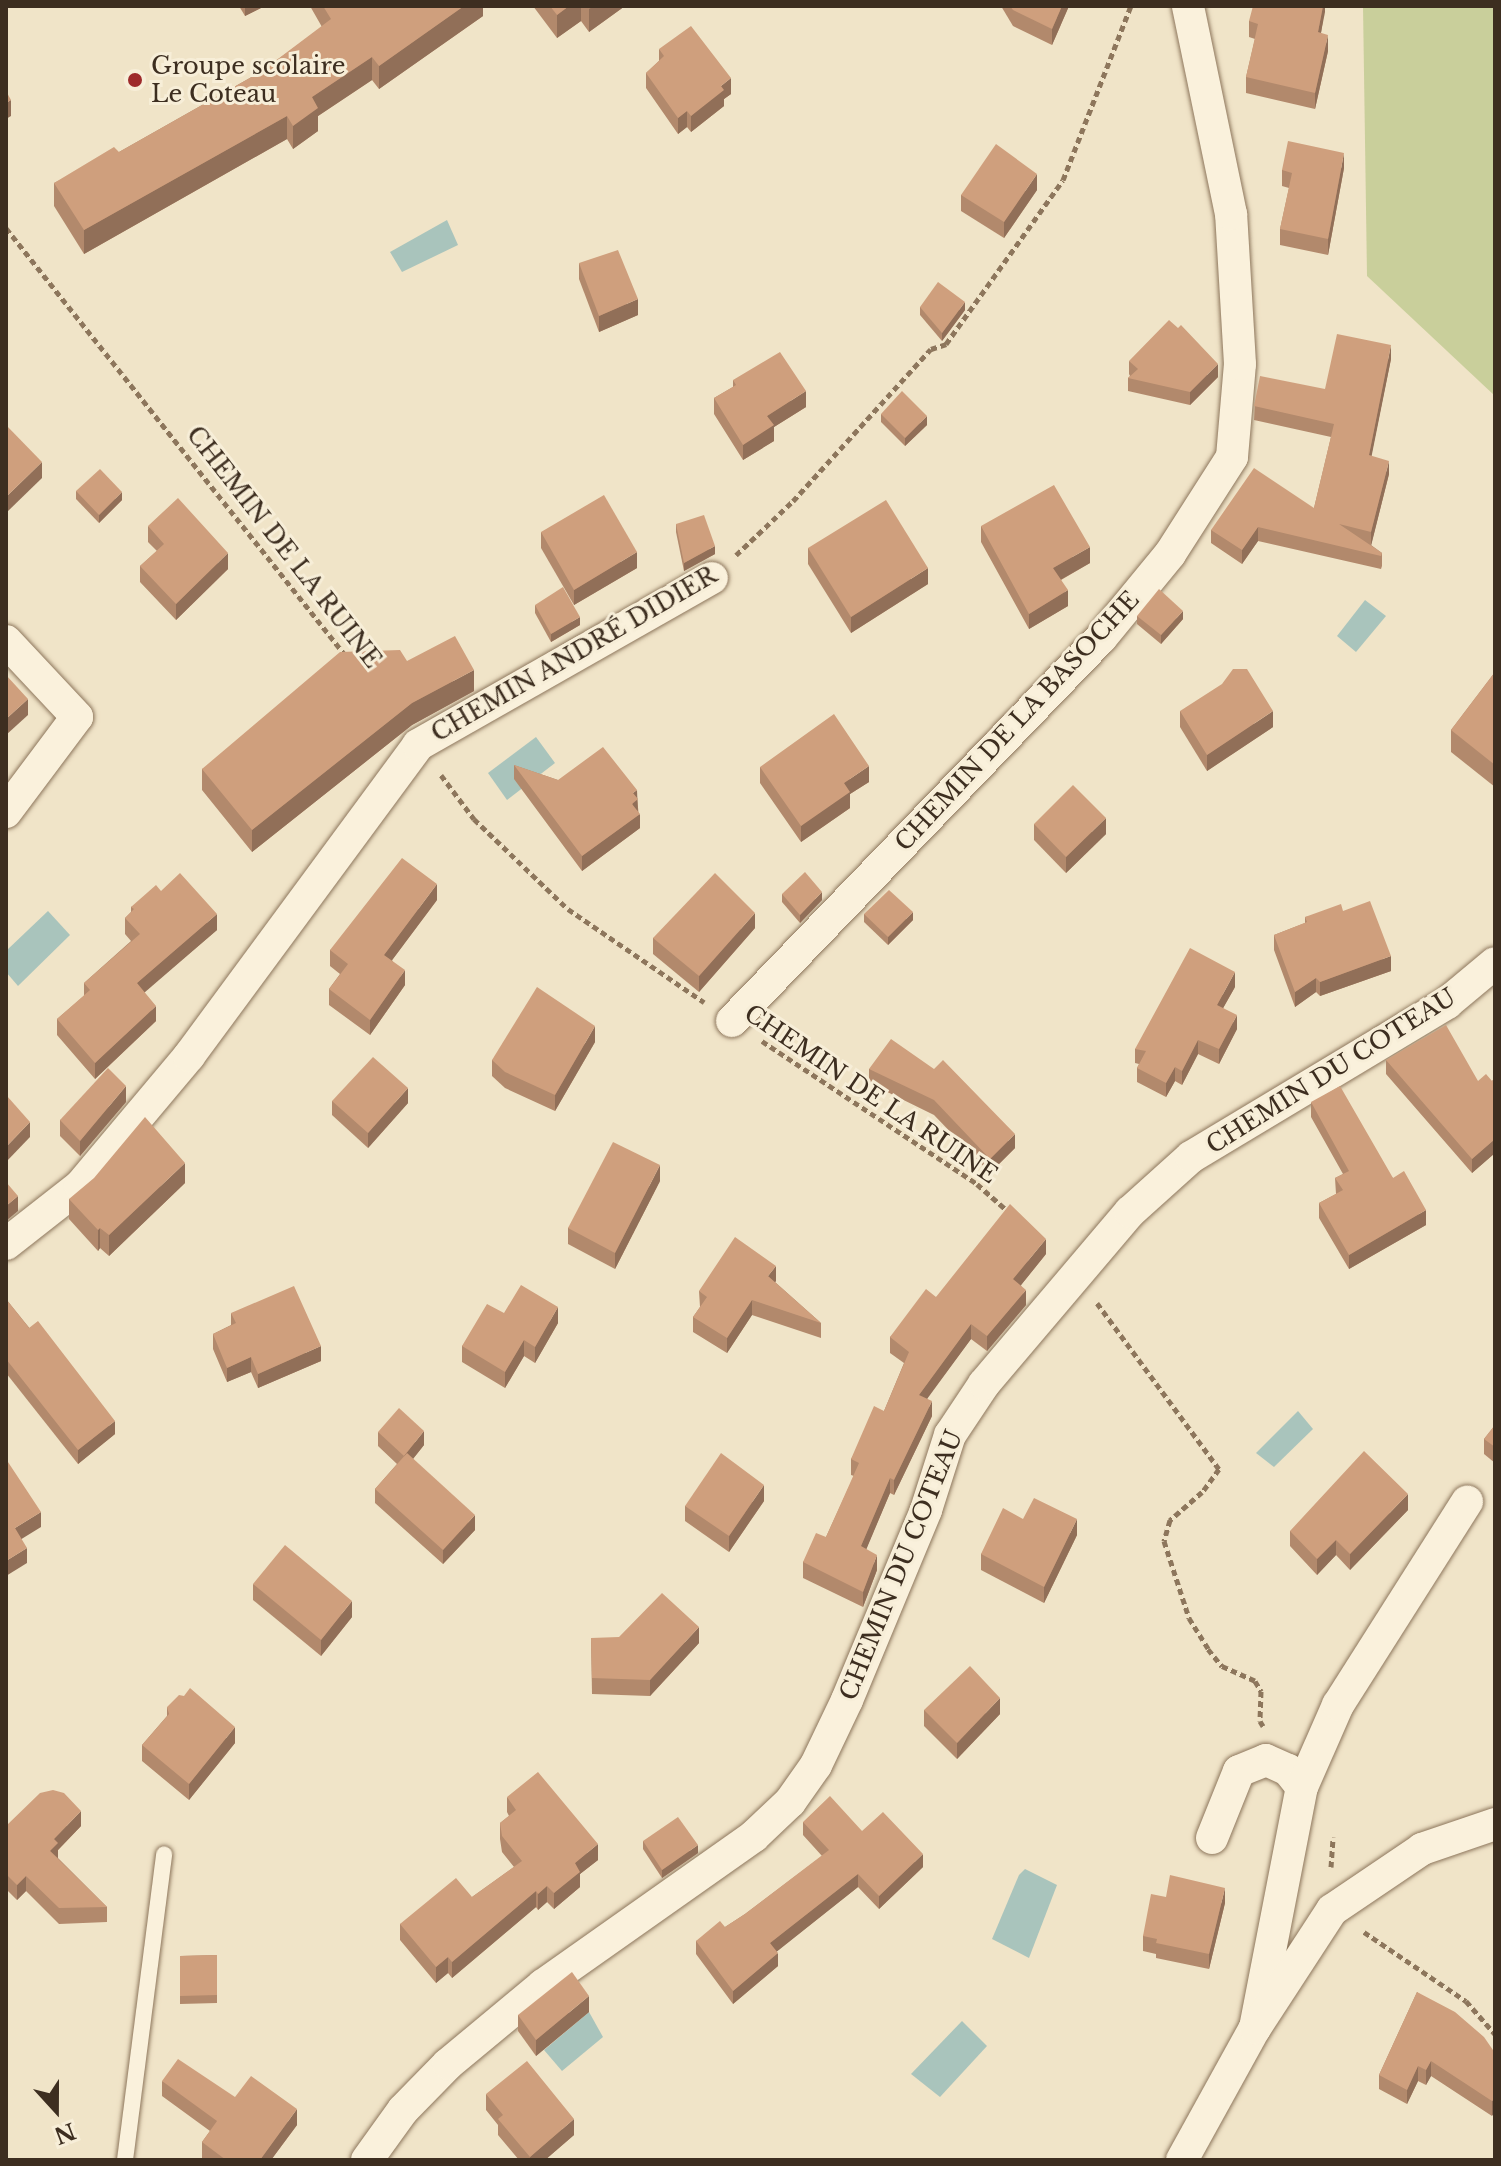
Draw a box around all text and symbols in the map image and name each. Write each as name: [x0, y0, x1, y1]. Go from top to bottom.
place label: Groupe scolaire Le Coteau: [151, 52, 345, 108]
marker: Groupe scolaire Le Coteau: [126, 71, 144, 89]
street label: CHEMIN DE LA RUINE: [180, 420, 388, 674]
street label: CHEMIN ANDRÉ DIDIER: [426, 560, 722, 748]
street label: CHEMIN DE LA BASOCHE: [889, 585, 1145, 857]
street label: CHEMIN DU COTEAU: [1201, 982, 1461, 1160]
street label: CHEMIN DE LA RUINE: [739, 998, 1003, 1190]
street label: CHEMIN DU COTEAU: [834, 1426, 968, 1704]
north arrow: [16, 2070, 96, 2150]
text: N: [50, 2117, 79, 2149]

